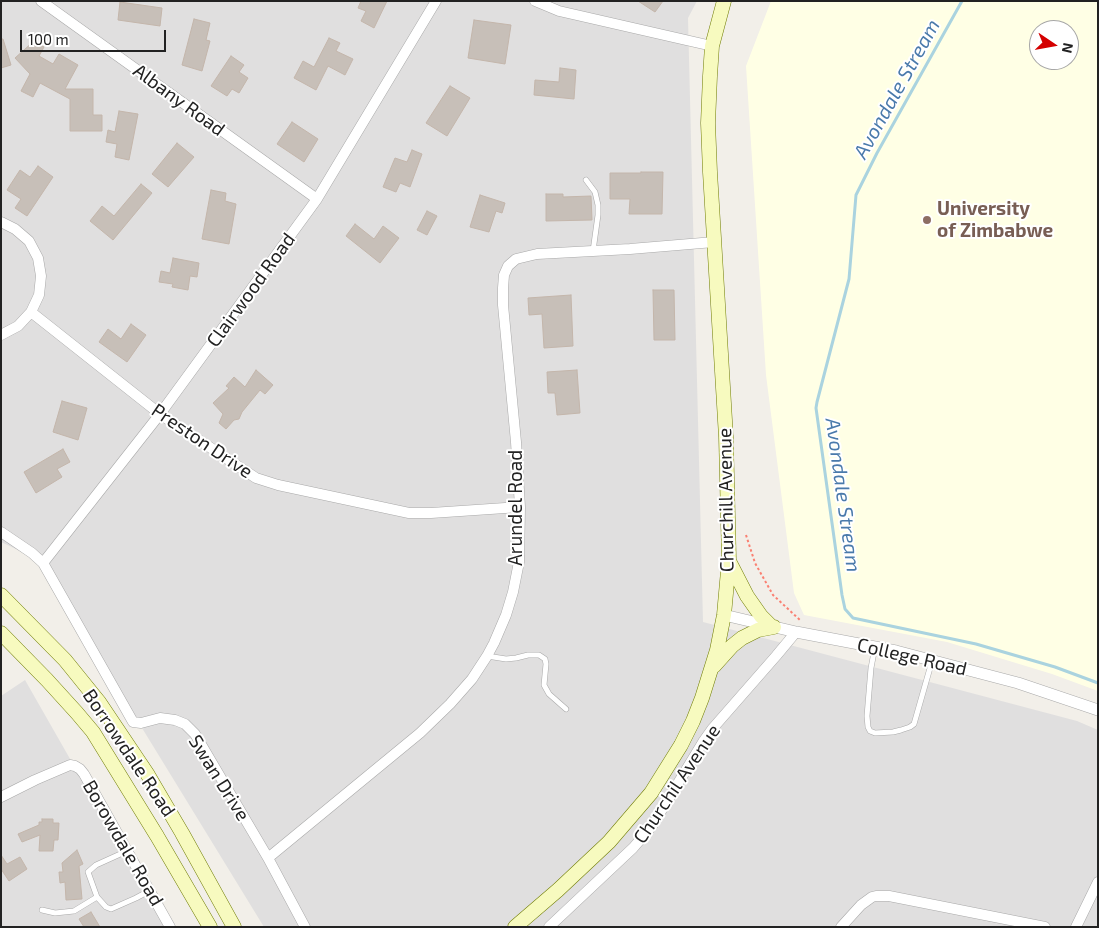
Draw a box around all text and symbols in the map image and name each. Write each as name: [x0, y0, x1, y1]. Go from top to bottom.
water label: Avondale Stream: [849, 15, 945, 163]
scale bar: [22, 20, 169, 52]
north arrow: [1029, 20, 1079, 70]
text: 100 m: [28, 30, 69, 48]
text: N: [1059, 41, 1078, 55]
street label: Albany Road: [129, 59, 229, 141]
place label: University of Zimbabwe: [937, 198, 1053, 242]
marker: University of Zimbabwe: [921, 214, 933, 226]
street label: Clairwood Road: [202, 229, 300, 351]
street label: Preston Drive: [147, 399, 257, 483]
water label: Avondale Stream: [820, 416, 866, 574]
street label: Churchill Avenue: [713, 428, 739, 572]
street label: Arundel Road: [505, 450, 527, 566]
street label: College Road: [855, 633, 969, 681]
street label: Borrowdale Road: [78, 685, 180, 821]
street label: Churchil Avenue: [629, 720, 725, 848]
street label: Swan Drive: [184, 731, 254, 825]
street label: Borowdale Road: [78, 776, 168, 910]

